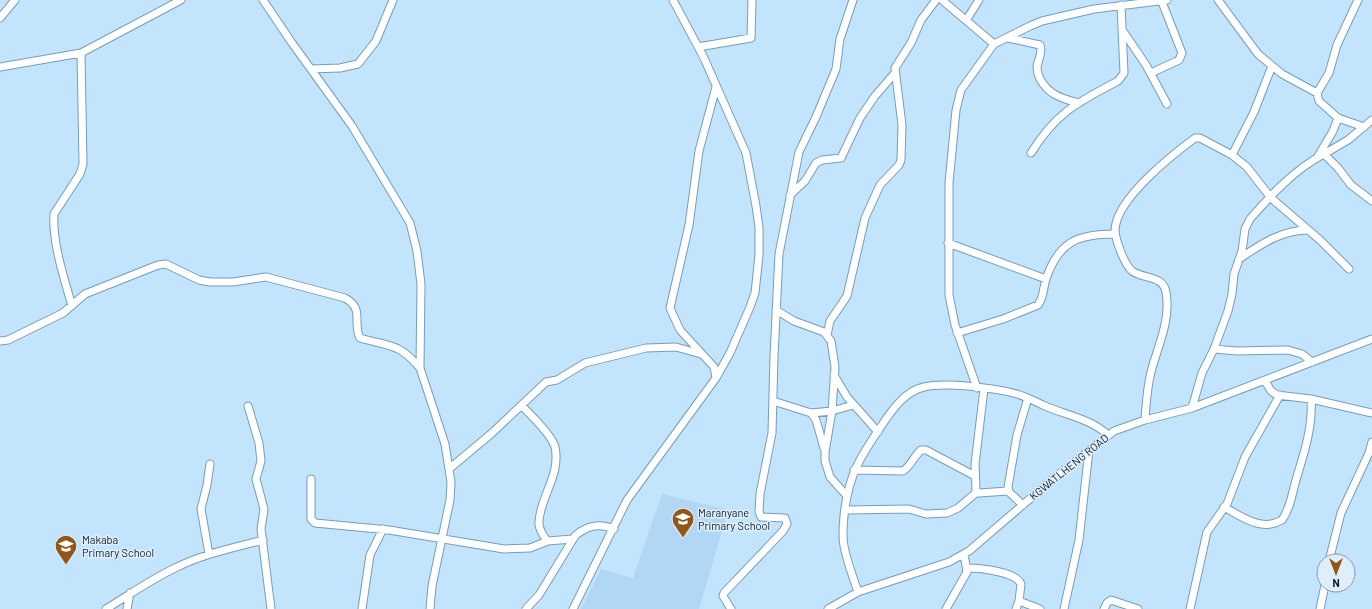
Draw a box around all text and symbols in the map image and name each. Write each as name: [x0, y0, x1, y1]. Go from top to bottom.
street label: KGWATLHENG ROAD: [1027, 431, 1111, 502]
school or university icon: Maranyane Primary School: [670, 506, 696, 539]
place label: Maranyane Primary School: [698, 506, 770, 532]
school or university icon: Makaba Primary School: [53, 533, 79, 566]
place label: Makaba Primary School: [82, 533, 154, 559]
north arrow: [1316, 553, 1356, 593]
text: N: [1332, 577, 1340, 590]

